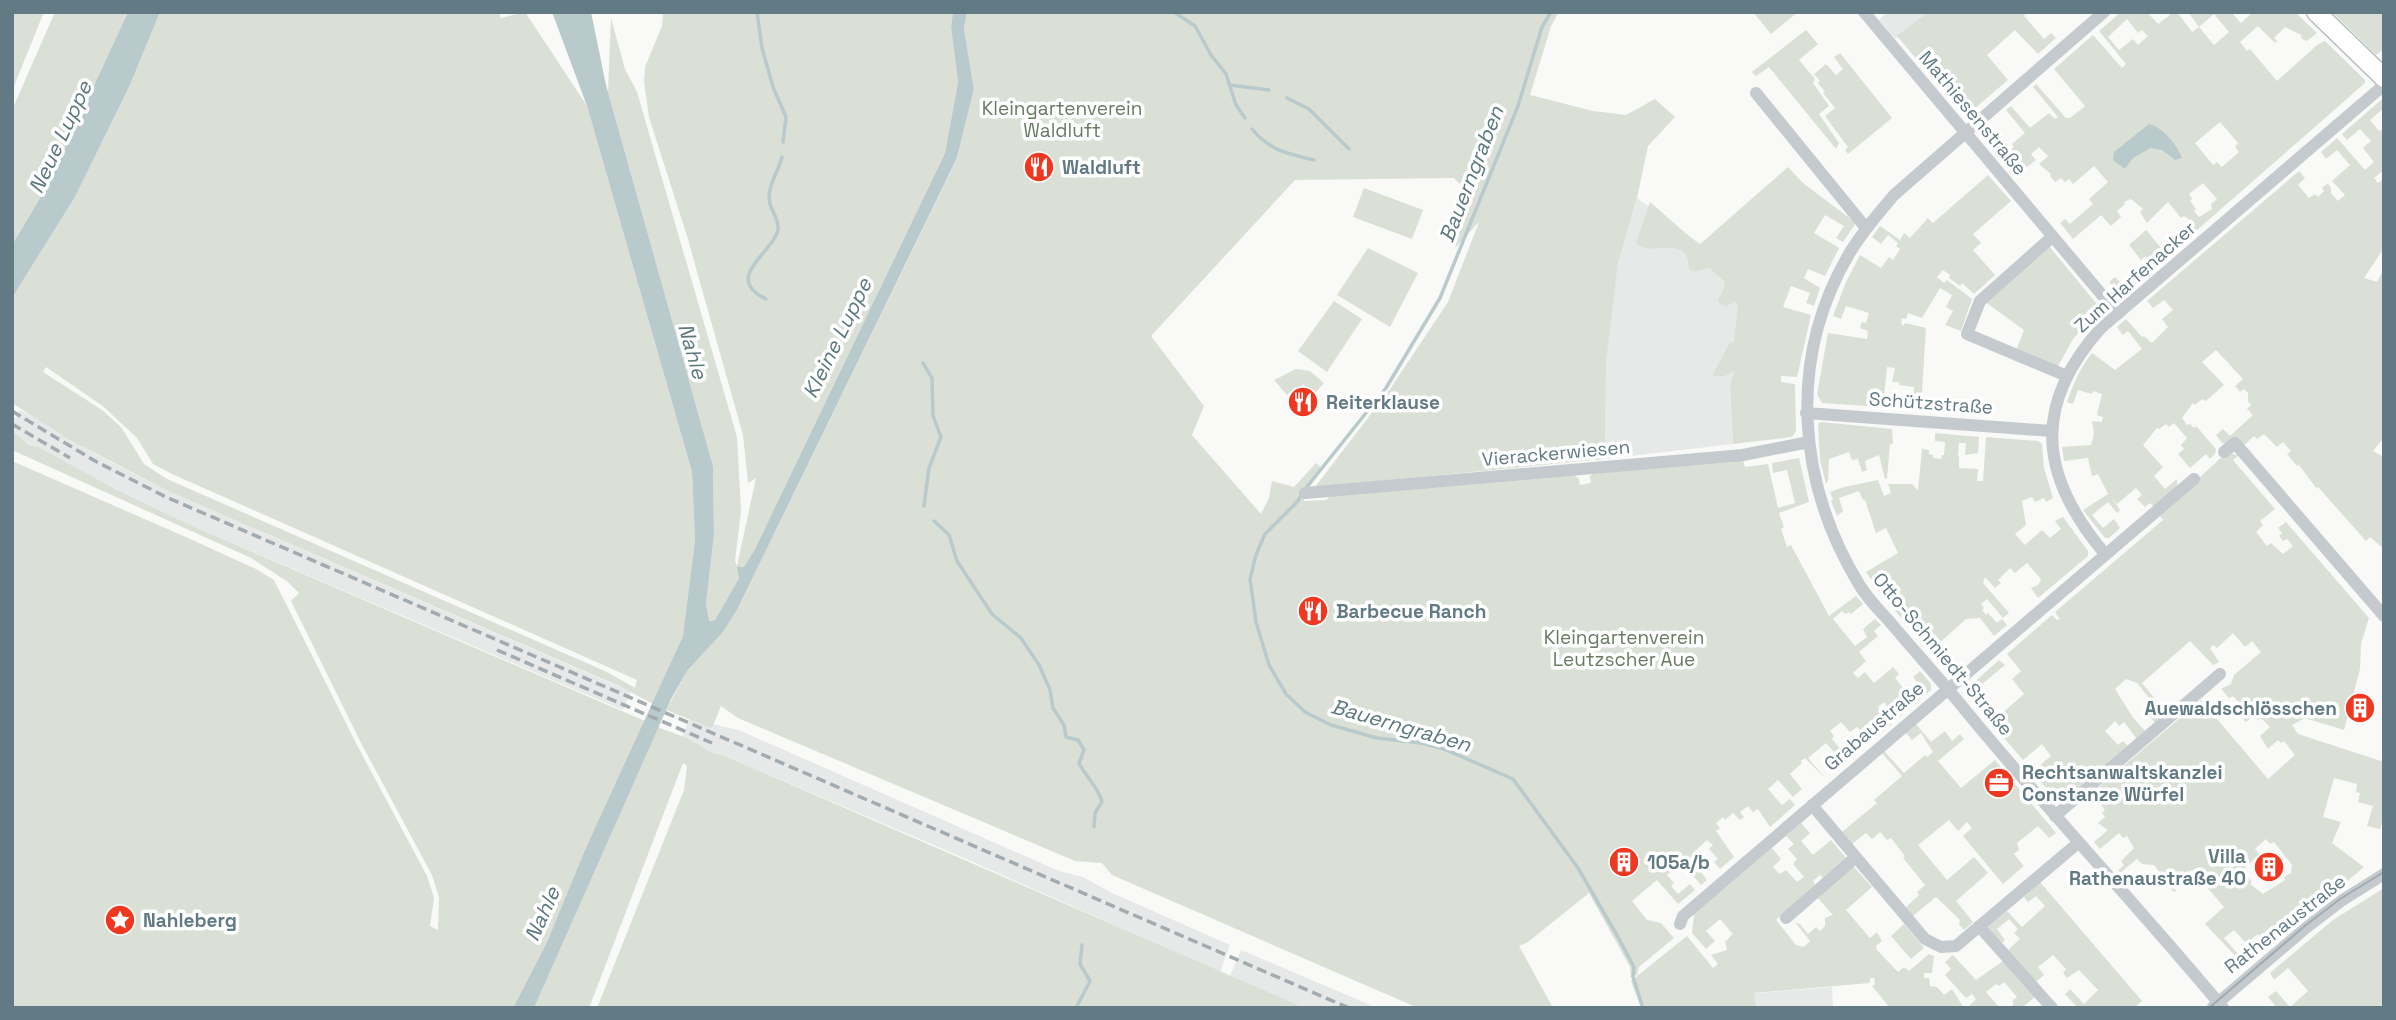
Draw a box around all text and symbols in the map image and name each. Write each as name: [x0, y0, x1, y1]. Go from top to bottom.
street label: Mathiesenstraße: [1913, 45, 2033, 181]
water label: Neue Luppe: [22, 75, 98, 197]
park label: Kleingartenverein Waldluft: [982, 96, 1142, 143]
water label: Bauerngraben: [1433, 101, 1510, 246]
restaurant icon: Waldluft: [1022, 150, 1056, 184]
place label: Waldluft: [1062, 155, 1141, 180]
street label: Zum Harfenacker: [2069, 216, 2201, 338]
water label: Kleine Luppe: [796, 272, 878, 402]
water label: Nahle: [672, 320, 714, 383]
restaurant icon: Reiterklause: [1286, 385, 1320, 419]
street label: Schützstraße: [1868, 386, 1994, 420]
place label: Reiterklause: [1326, 390, 1440, 415]
street label: Vierackerwiesen: [1481, 434, 1631, 472]
street label: Otto-Schmiedt-Straße: [1867, 567, 2019, 741]
restaurant icon: Barbecue Ranch: [1296, 594, 1330, 628]
place label: Barbecue Ranch: [1336, 599, 1486, 624]
park label: Kleingartenverein Leutzscher Aue: [1544, 625, 1704, 672]
street label: Grabaustraße: [1819, 676, 1929, 776]
building icon: Auewaldschlösschen: [2343, 691, 2377, 725]
water label: Bauerngraben: [1328, 692, 1475, 758]
place label: Auewaldschlösschen: [2144, 696, 2337, 721]
place label: Rechtsanwaltskanzlei Constanze Würfel: [2022, 760, 2222, 807]
office icon: Rechtsanwaltskanzlei Constanze Würfel: [1982, 766, 2016, 800]
place label: Villa Rathenaustraße 40: [2069, 844, 2246, 891]
building icon: 105a/b: [1607, 845, 1641, 879]
place label: 105a/b: [1647, 850, 1710, 875]
building icon: Villa Rathenaustraße 40: [2252, 850, 2286, 884]
street label: Rathenaustraße: [2219, 869, 2351, 979]
water label: Nahle: [518, 881, 566, 945]
place icon: Nahleberg: [103, 903, 137, 937]
place label: Nahleberg: [143, 908, 237, 933]

